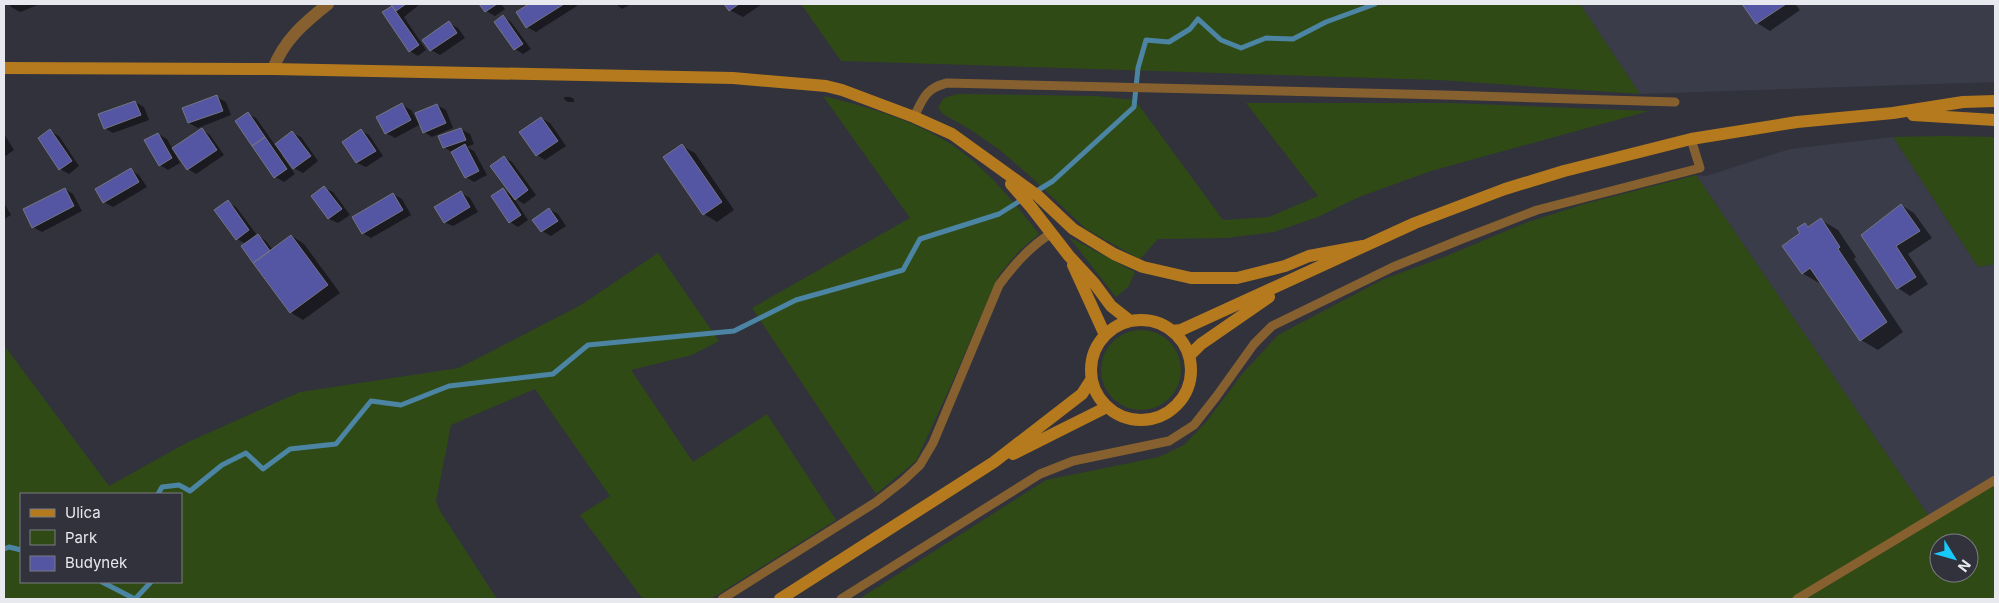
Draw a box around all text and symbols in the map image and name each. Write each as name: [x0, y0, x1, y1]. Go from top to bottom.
legend: [20, 493, 182, 583]
text: Ulica: [65, 503, 101, 522]
text: Park: [65, 528, 98, 547]
north arrow: [1929, 533, 1979, 583]
text: Budynek: [65, 553, 128, 572]
text: N: [1955, 557, 1975, 576]

